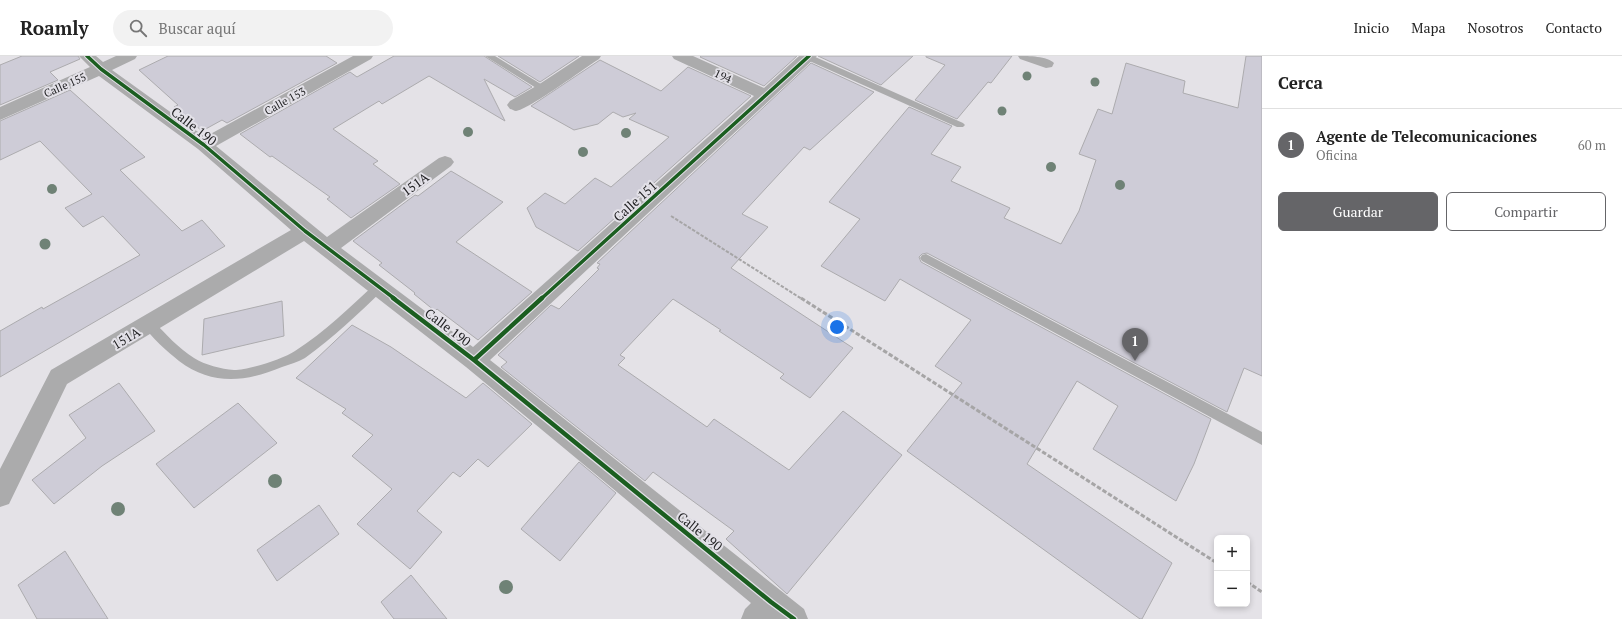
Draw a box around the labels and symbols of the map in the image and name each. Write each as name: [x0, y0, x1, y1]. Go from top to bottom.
street label: 194: [712, 66, 734, 86]
street label: Calle 155: [42, 69, 89, 101]
street label: Calle 153: [262, 84, 308, 118]
street label: Calle 190: [167, 103, 221, 150]
street label: 151A: [398, 168, 432, 200]
street label: Calle 151: [609, 176, 661, 226]
street label: Calle 190: [421, 304, 475, 350]
your location: [827, 317, 847, 337]
street label: 151A: [109, 323, 143, 353]
pin: 1: [1122, 328, 1148, 361]
street label: Calle 190: [674, 507, 726, 555]

